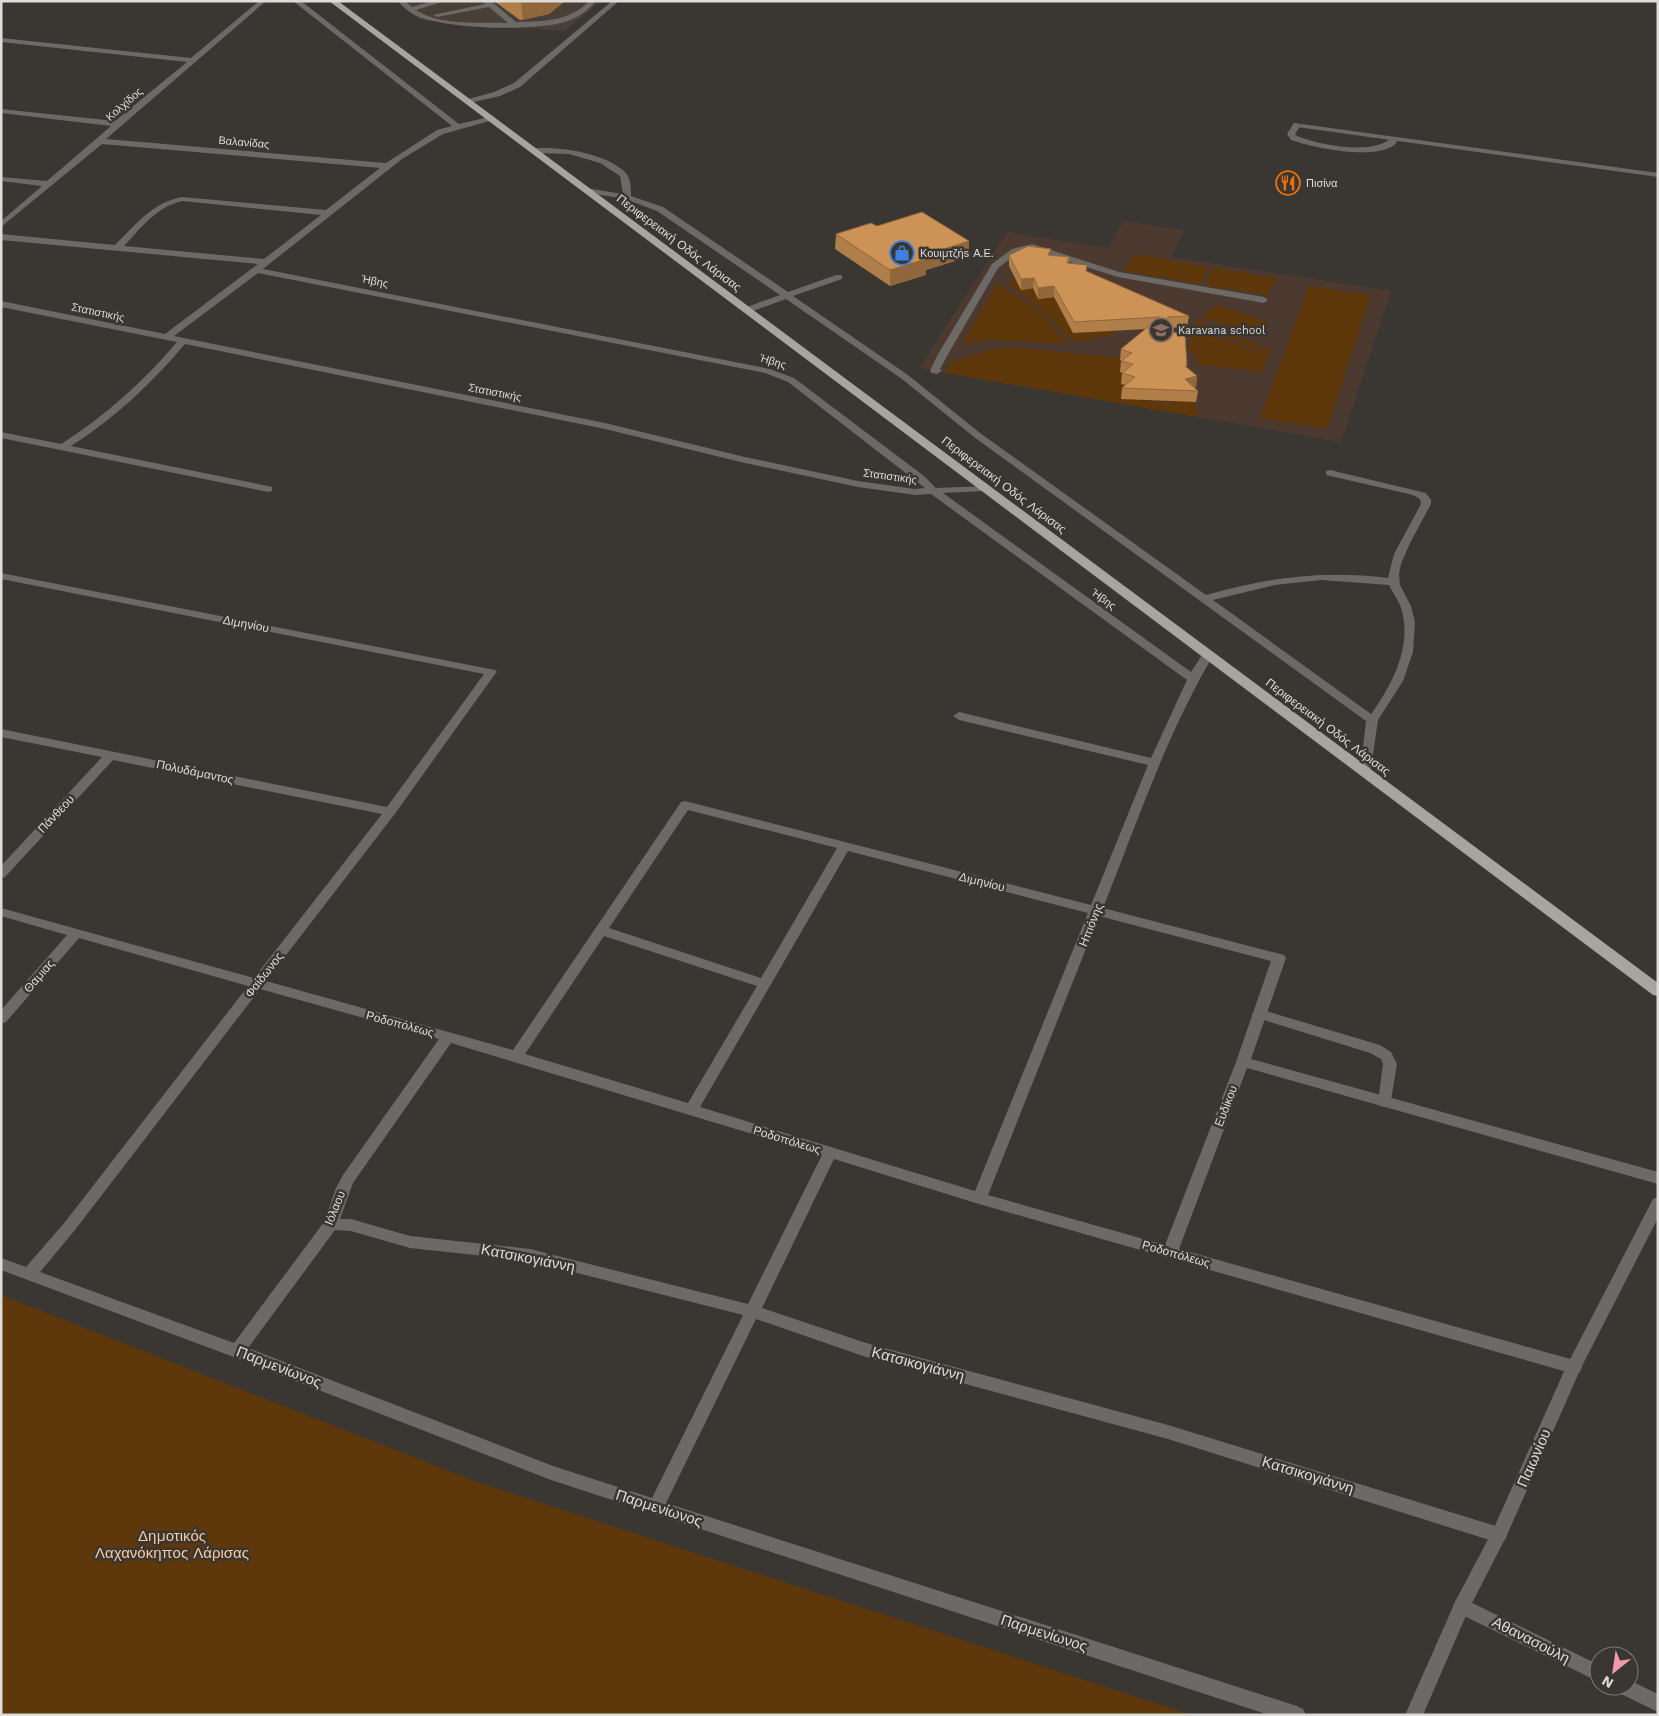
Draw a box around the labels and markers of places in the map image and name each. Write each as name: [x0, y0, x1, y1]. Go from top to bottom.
restaurant icon: Πισίνα: [1275, 170, 1301, 196]
place label: Πισίνα: [1306, 177, 1338, 190]
shop icon: Κουιμτζήs Α.Ε.: [889, 240, 915, 266]
place label: Κουιμτζήs Α.Ε.: [920, 247, 994, 260]
school or university icon: Karavana school: [1148, 317, 1174, 343]
place label: Karavana school: [1178, 324, 1266, 337]

